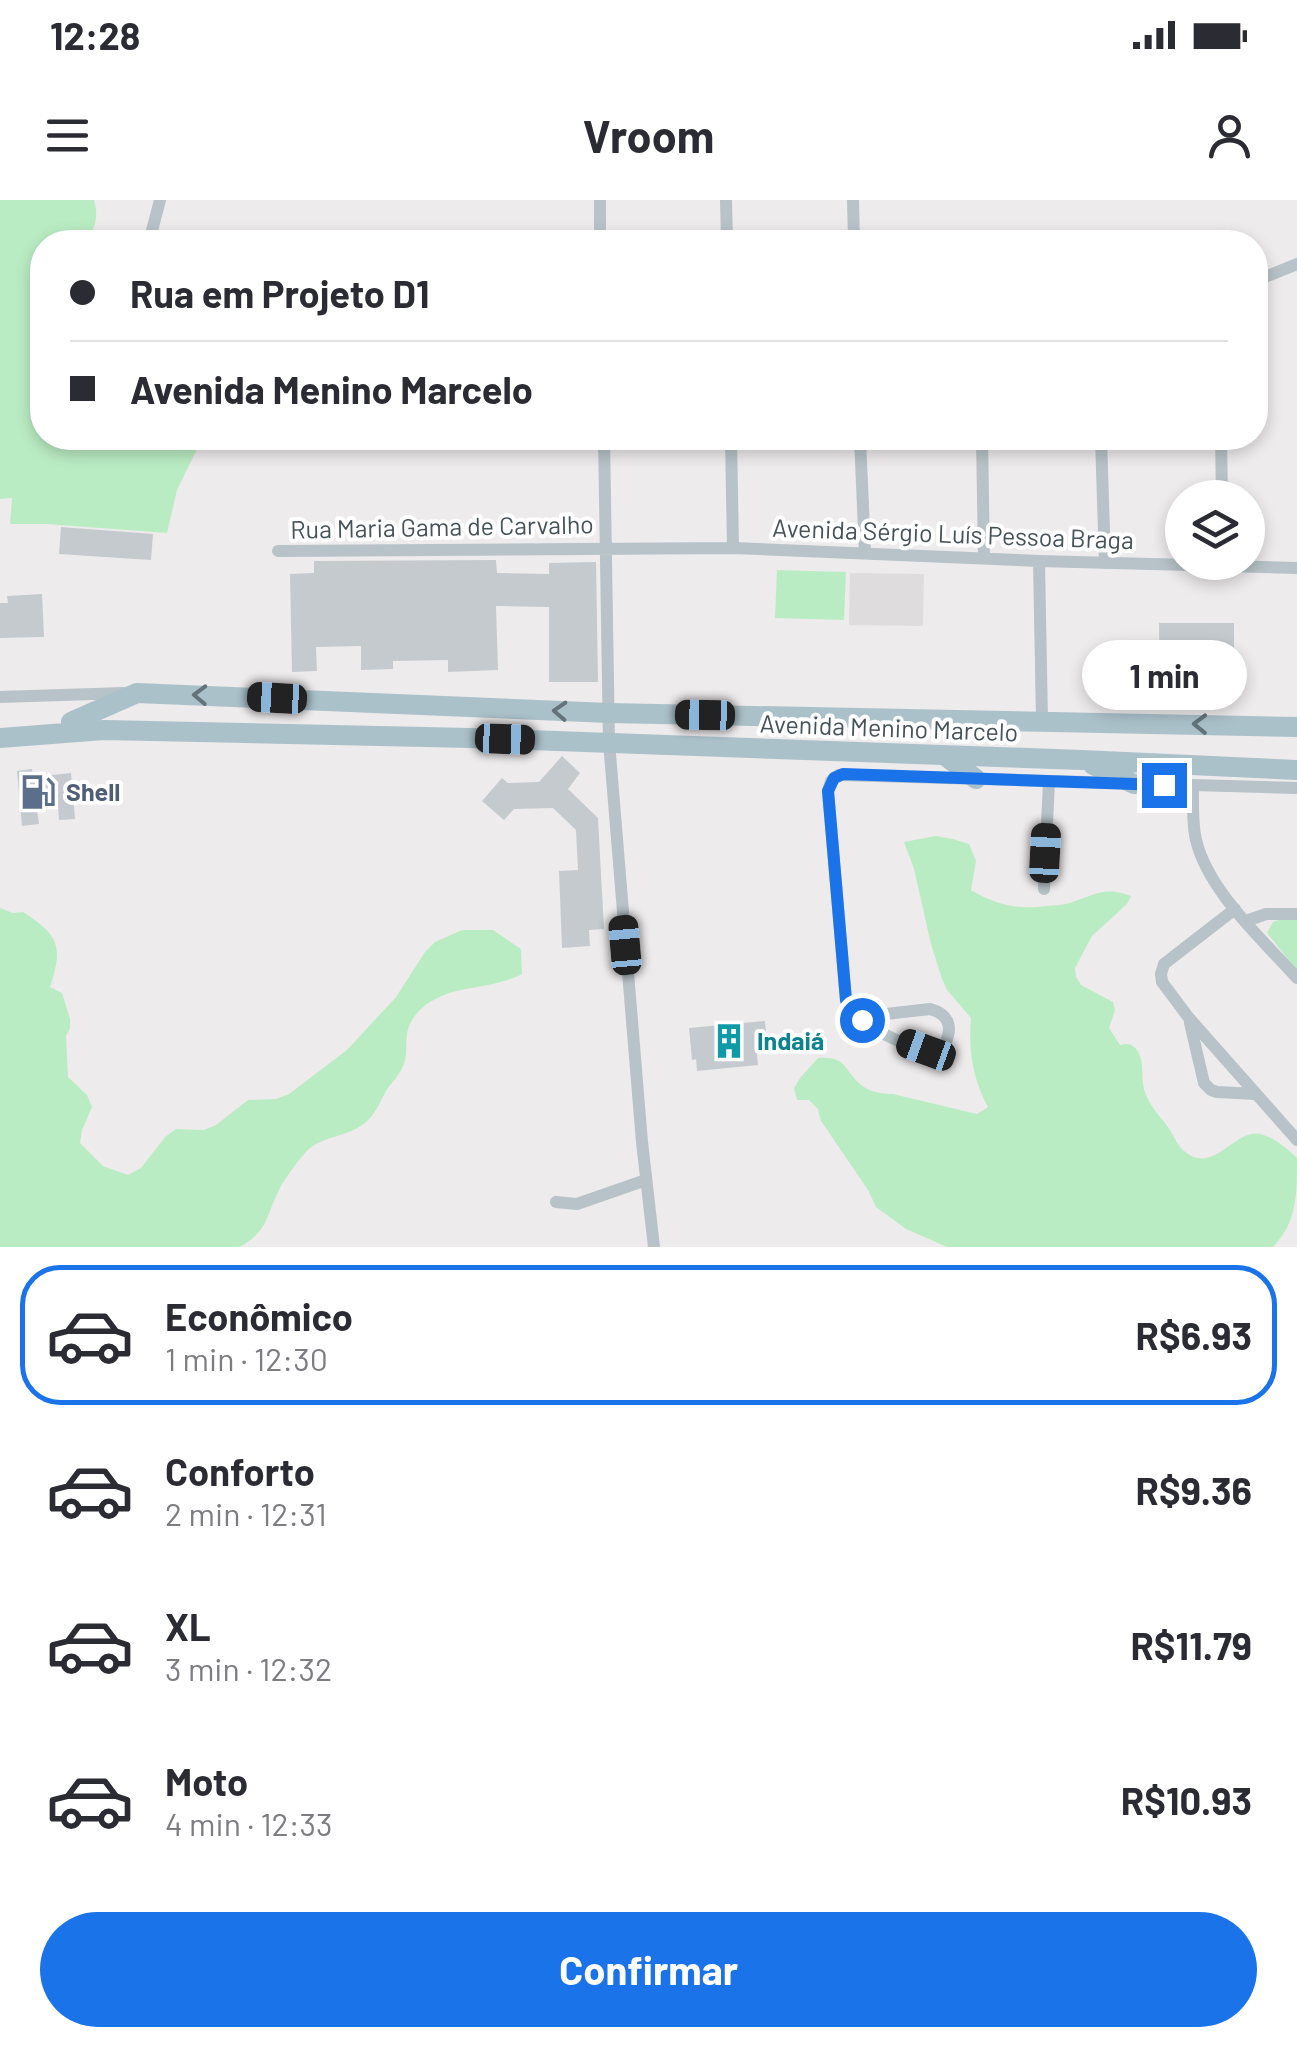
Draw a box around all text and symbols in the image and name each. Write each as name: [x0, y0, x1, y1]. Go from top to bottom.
text: 12:28: [50, 12, 140, 58]
icon: menu: [40, 108, 95, 163]
text: Vroom: [583, 108, 714, 162]
icon: person: [1202, 108, 1257, 163]
text: Rua em Projeto D1: [130, 270, 430, 316]
text: Avenida Menino Marcelo: [130, 366, 533, 412]
map controls: [1165, 480, 1265, 580]
button: layers: [1165, 480, 1265, 580]
street label: Rua Maria Gama de Carvalho: [290, 508, 594, 544]
street label: Avenida Sérgio Luís Pessoa Braga: [772, 512, 1134, 554]
callout: 1 min: [1082, 640, 1246, 710]
text: 1 min: [1129, 656, 1200, 694]
car: [246, 681, 308, 715]
one-way arrow: [192, 684, 208, 705]
car: [675, 699, 735, 731]
one-way arrow: [551, 701, 567, 722]
street label: Avenida Menino Marcelo: [759, 707, 1019, 747]
one-way arrow: [1191, 714, 1207, 735]
car: [474, 723, 536, 755]
route end: [1142, 763, 1187, 808]
fuel station icon: Shell: [19, 773, 57, 811]
place label: Shell: [66, 776, 120, 806]
car: [1028, 822, 1062, 884]
car: [607, 914, 643, 976]
route start: [840, 998, 885, 1043]
building icon: Indaiá: [710, 1022, 748, 1060]
place label: Indaiá: [757, 1025, 824, 1055]
car: [893, 1026, 959, 1074]
icon: car: [45, 1290, 135, 1380]
text: Econômico: [165, 1293, 353, 1339]
text: R$6.93: [1136, 1312, 1252, 1358]
text: 1 min · 12:30: [165, 1339, 328, 1377]
icon: car: [45, 1445, 135, 1535]
text: Conforto: [165, 1448, 315, 1494]
text: R$9.36: [1136, 1467, 1252, 1513]
text: 2 min · 12:31: [165, 1494, 327, 1532]
icon: car: [45, 1600, 135, 1690]
text: XL: [165, 1603, 211, 1649]
text: R$11.79: [1130, 1622, 1252, 1668]
text: 3 min · 12:32: [165, 1649, 332, 1687]
icon: car: [45, 1755, 135, 1845]
text: Moto: [165, 1758, 248, 1804]
text: R$10.93: [1121, 1777, 1252, 1823]
text: 4 min · 12:33: [165, 1804, 333, 1842]
button: Confirmar: [40, 1912, 1257, 2027]

